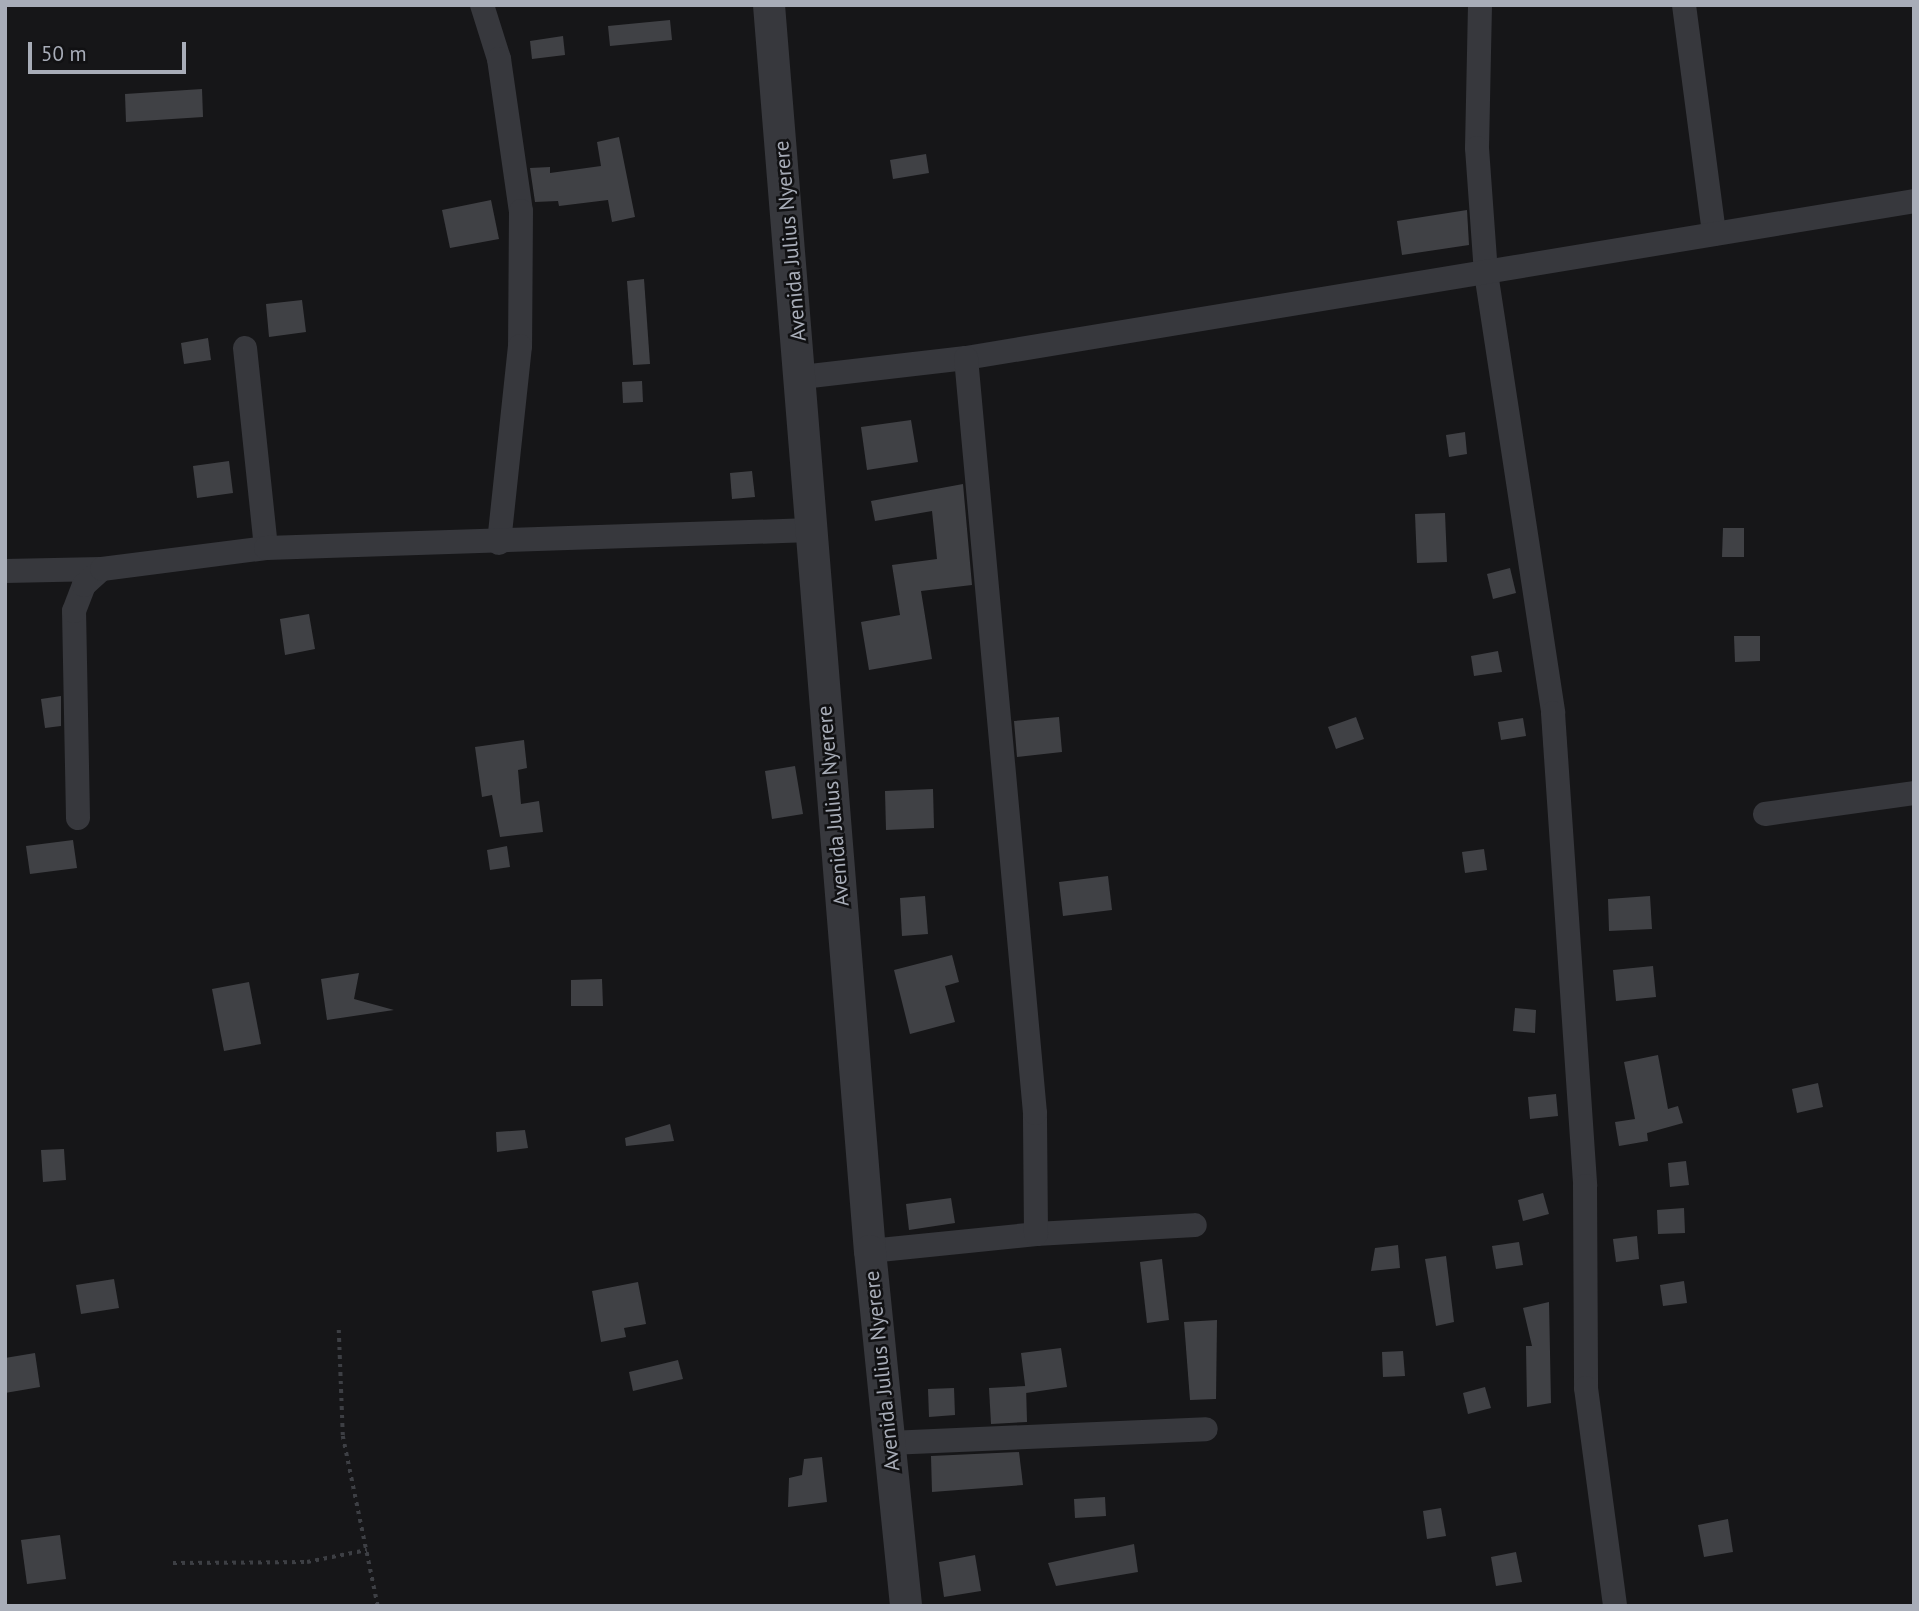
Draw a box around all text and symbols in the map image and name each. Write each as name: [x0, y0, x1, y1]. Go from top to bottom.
scale bar: [32, 28, 189, 72]
text: 50 m: [41, 40, 87, 67]
street label: Avenida Julius Nyerere: [769, 140, 811, 342]
street label: Avenida Julius Nyerere: [812, 705, 854, 907]
street label: Avenida Julius Nyerere: [859, 1269, 905, 1473]

